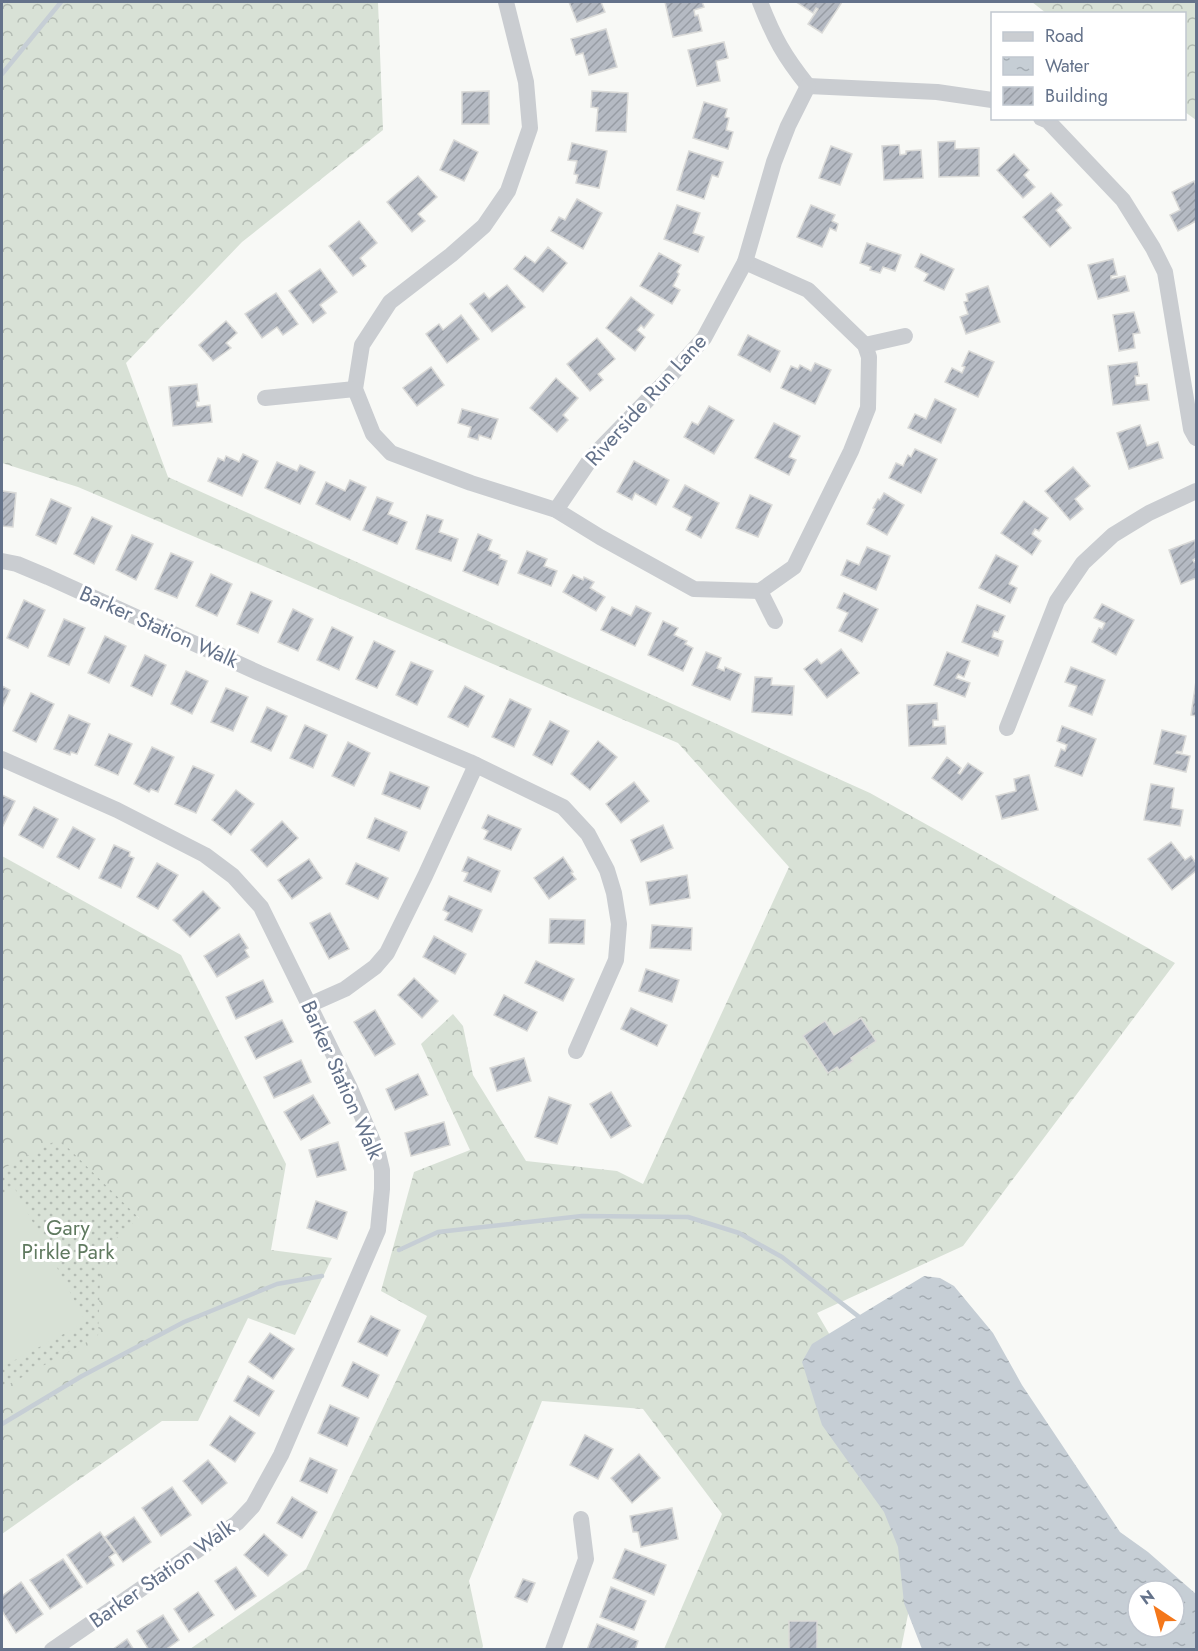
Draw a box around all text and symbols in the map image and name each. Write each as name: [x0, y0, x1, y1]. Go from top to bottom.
legend: [991, 12, 1186, 120]
text: Road: [1045, 23, 1084, 49]
text: Water: [1045, 53, 1090, 79]
text: Building: [1045, 83, 1108, 109]
street label: Riverside Run Lane: [578, 327, 714, 473]
street label: Barker Station Walk: [75, 579, 244, 676]
street label: Barker Station Walk: [294, 996, 391, 1165]
park label: Gary Pirkle Park: [22, 1213, 115, 1267]
street label: Barker Station Walk: [83, 1512, 241, 1635]
north arrow: [1126, 1579, 1186, 1639]
text: N: [1136, 1584, 1159, 1610]

